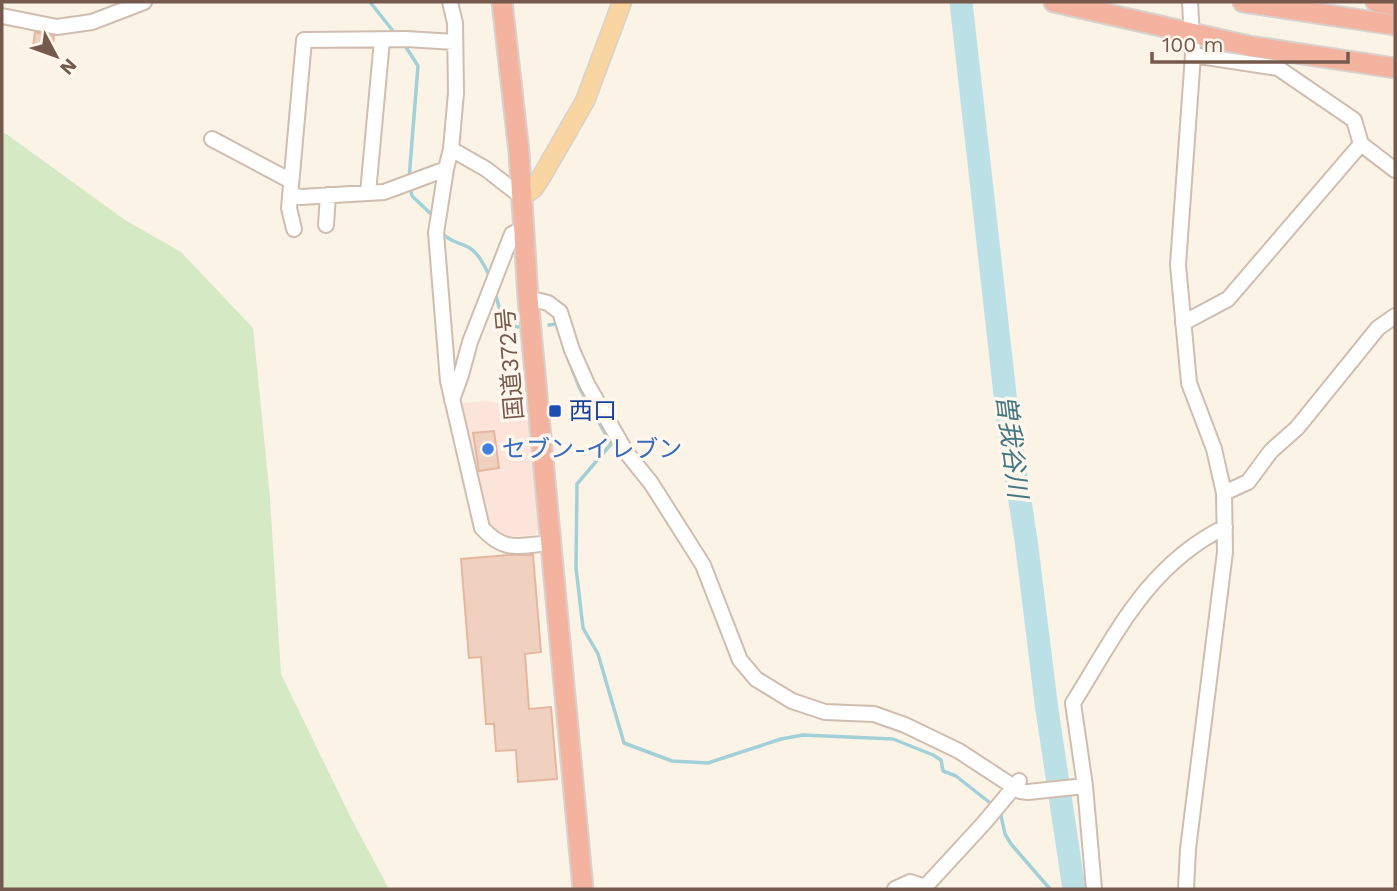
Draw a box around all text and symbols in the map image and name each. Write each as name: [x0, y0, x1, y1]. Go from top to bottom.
north arrow: [21, 21, 91, 91]
scale bar: [1152, 21, 1348, 65]
text: 100 m: [1162, 32, 1224, 57]
text: N: [55, 54, 82, 80]
street label: 国道372号: [491, 307, 529, 421]
water label: 曽我谷川: [991, 393, 1034, 502]
place label: 西口: [569, 397, 617, 425]
marker: 西口: [547, 403, 563, 419]
place label: セブン-イレブン: [502, 435, 682, 463]
marker: セブン-イレブン: [480, 441, 496, 457]

